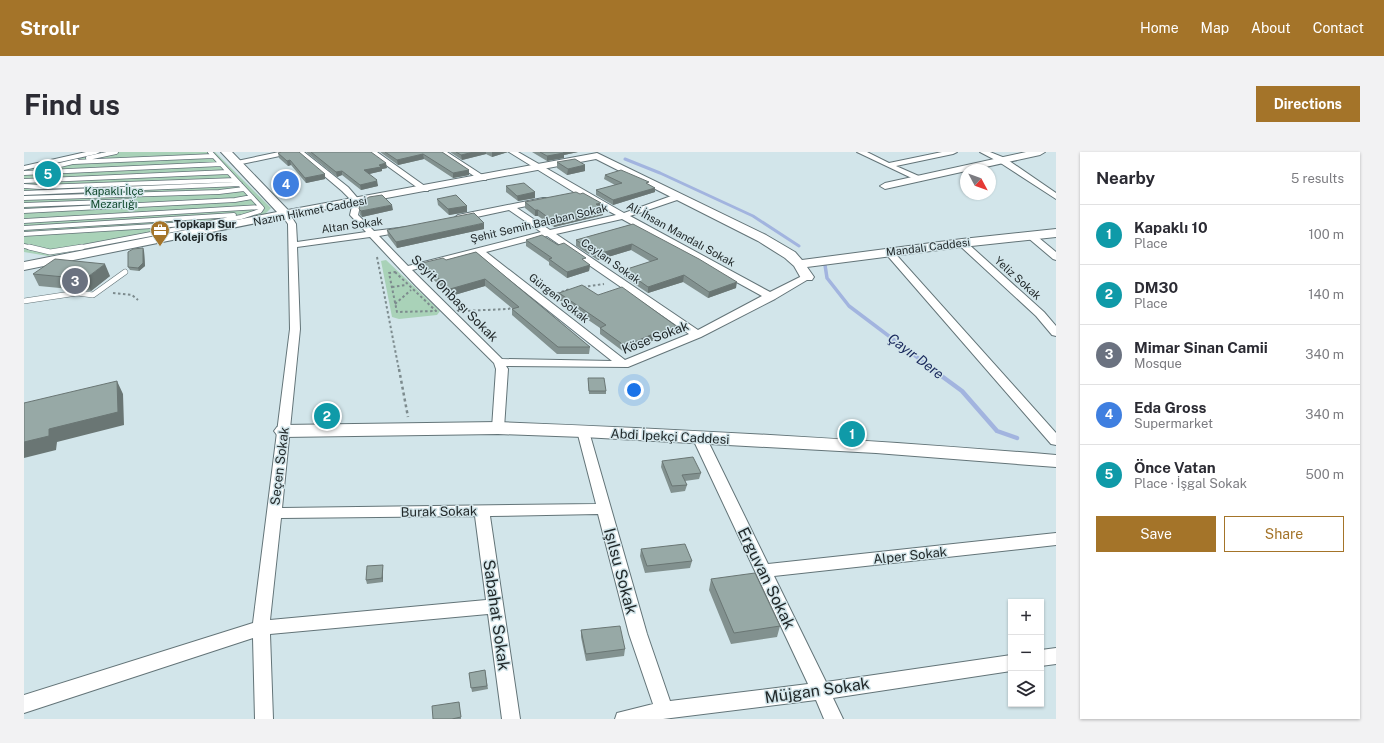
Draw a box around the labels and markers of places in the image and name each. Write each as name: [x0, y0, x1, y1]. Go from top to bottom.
pin: 5: [35, 159, 61, 189]
pin: 4: [273, 169, 299, 199]
place label: Topkapı Sur Koleji Ofis: [174, 218, 237, 243]
office icon: Topkapı Sur Koleji Ofis: [149, 219, 171, 247]
pin: 3: [62, 266, 88, 296]
pin: 2: [314, 401, 340, 431]
pin: 1: [839, 419, 865, 449]

